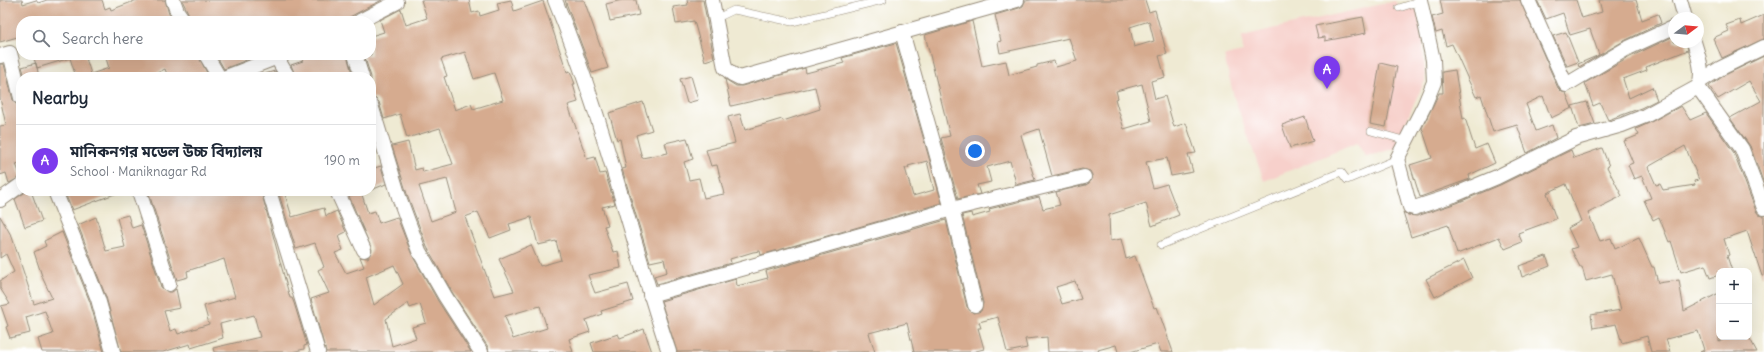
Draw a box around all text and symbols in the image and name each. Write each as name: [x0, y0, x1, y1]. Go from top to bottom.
north arrow: [1668, 12, 1704, 48]
search box: [16, 16, 376, 60]
icon: search: [30, 27, 52, 49]
text: Search here: [62, 29, 143, 48]
pin: A: [1314, 56, 1340, 89]
text: Nearby: [32, 87, 88, 109]
your location: [965, 141, 985, 161]
text: মানিকনগর মডেল উচ্চ বিদ্যালয়: [70, 142, 262, 161]
text: A: [41, 152, 49, 169]
text: 190 m: [324, 152, 360, 169]
text: School · Maniknagar Rd: [70, 163, 207, 180]
map controls: [1716, 268, 1752, 340]
button: +: [1716, 268, 1752, 304]
button: −: [1716, 304, 1752, 340]

